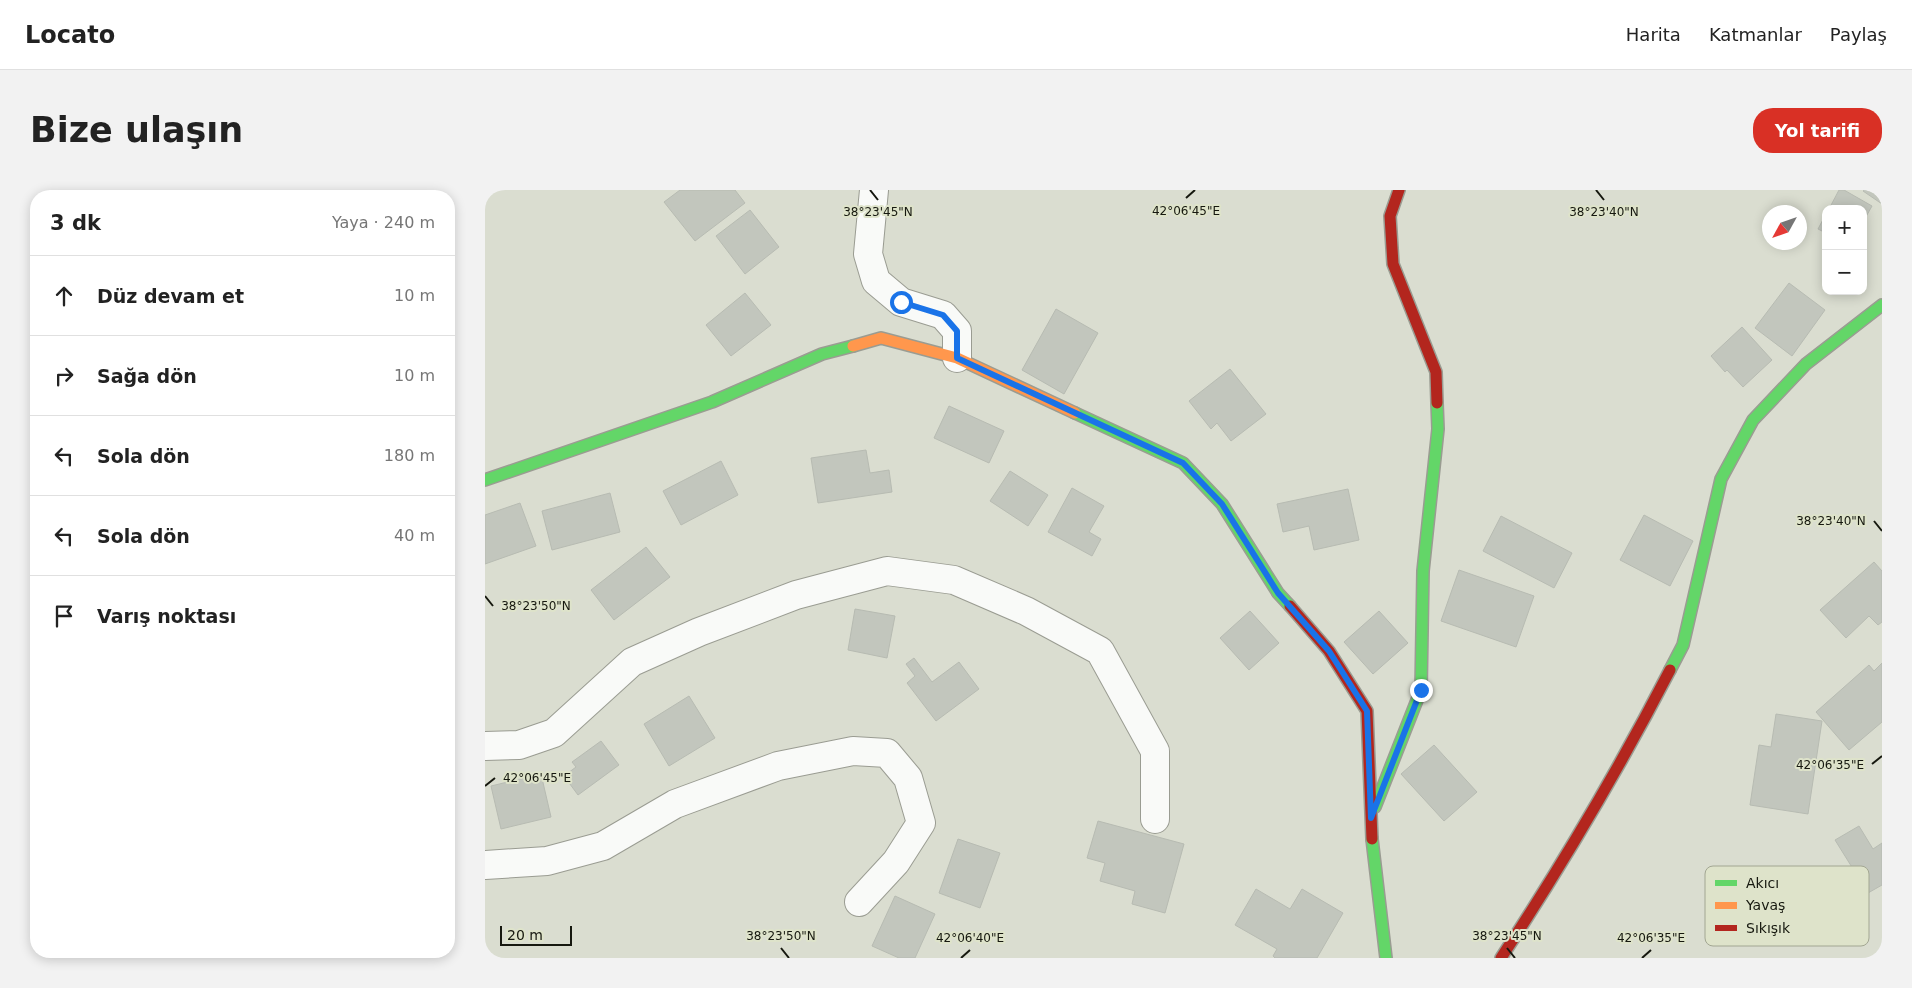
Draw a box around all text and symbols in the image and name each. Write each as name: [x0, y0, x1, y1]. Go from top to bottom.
text: Locato: [25, 21, 115, 49]
text: Harita: [1626, 24, 1681, 45]
text: Katmanlar: [1709, 24, 1802, 45]
text: Paylaş: [1830, 24, 1887, 45]
button: Yol tarifi: [1753, 108, 1882, 153]
text: Bize ulaşın: [30, 110, 243, 150]
text: 42°06'45"E: [1152, 204, 1220, 218]
text: 38°23'45"N: [843, 205, 913, 219]
text: 38°23'40"N: [1569, 205, 1639, 219]
north arrow: [1762, 205, 1807, 250]
map controls: [1822, 205, 1867, 295]
button: +: [1822, 205, 1867, 250]
text: 3 dk: [50, 211, 101, 235]
text: Yaya · 240 m: [332, 213, 435, 232]
button: −: [1822, 250, 1867, 295]
icon: ahead: [50, 282, 78, 310]
text: Düz devam et: [97, 285, 244, 307]
text: 10 m: [394, 286, 435, 305]
route start: [890, 291, 913, 314]
icon: right: [50, 362, 78, 390]
text: Sağa dön: [97, 365, 197, 387]
text: 10 m: [394, 366, 435, 385]
icon: left: [50, 442, 78, 470]
text: Sola dön: [97, 445, 190, 467]
text: 180 m: [384, 446, 435, 465]
text: 38°23'40"N: [1796, 514, 1866, 528]
icon: left: [50, 522, 78, 550]
text: Sola dön: [97, 525, 190, 547]
text: 40 m: [394, 526, 435, 545]
text: 38°23'50"N: [501, 599, 571, 613]
icon: arrive: [50, 602, 78, 630]
text: Varış noktası: [97, 605, 236, 627]
route end: [1410, 679, 1433, 702]
text: 42°06'35"E: [1796, 758, 1864, 772]
text: 42°06'45"E: [503, 771, 571, 785]
legend: [1705, 866, 1869, 946]
text: Akıcı: [1746, 875, 1779, 891]
text: Yavaş: [1745, 897, 1785, 913]
text: Sıkışık: [1746, 920, 1791, 936]
scale bar: [500, 923, 573, 946]
text: 20 m: [507, 927, 543, 943]
text: 38°23'50"N: [746, 929, 816, 943]
text: 38°23'45"N: [1472, 929, 1542, 943]
text: 42°06'40"E: [936, 931, 1004, 945]
text: 42°06'35"E: [1617, 931, 1685, 945]

